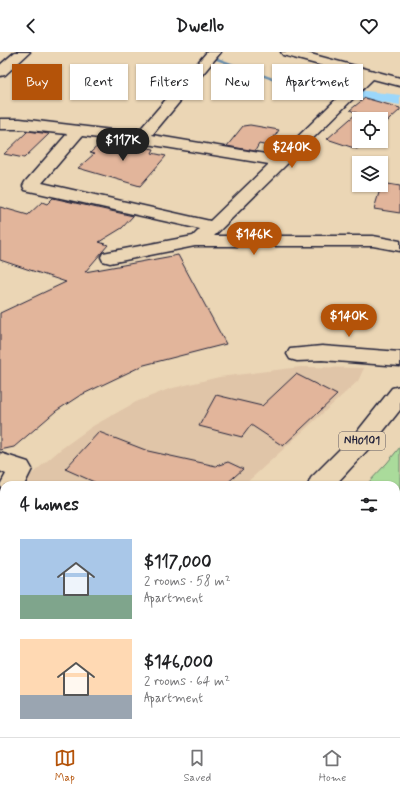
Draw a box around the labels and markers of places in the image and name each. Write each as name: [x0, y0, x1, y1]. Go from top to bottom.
pin: $117K: [95, 128, 151, 162]
pin: $240K: [264, 135, 320, 169]
pin: $146K: [226, 222, 282, 256]
pin: $140K: [321, 304, 377, 338]

